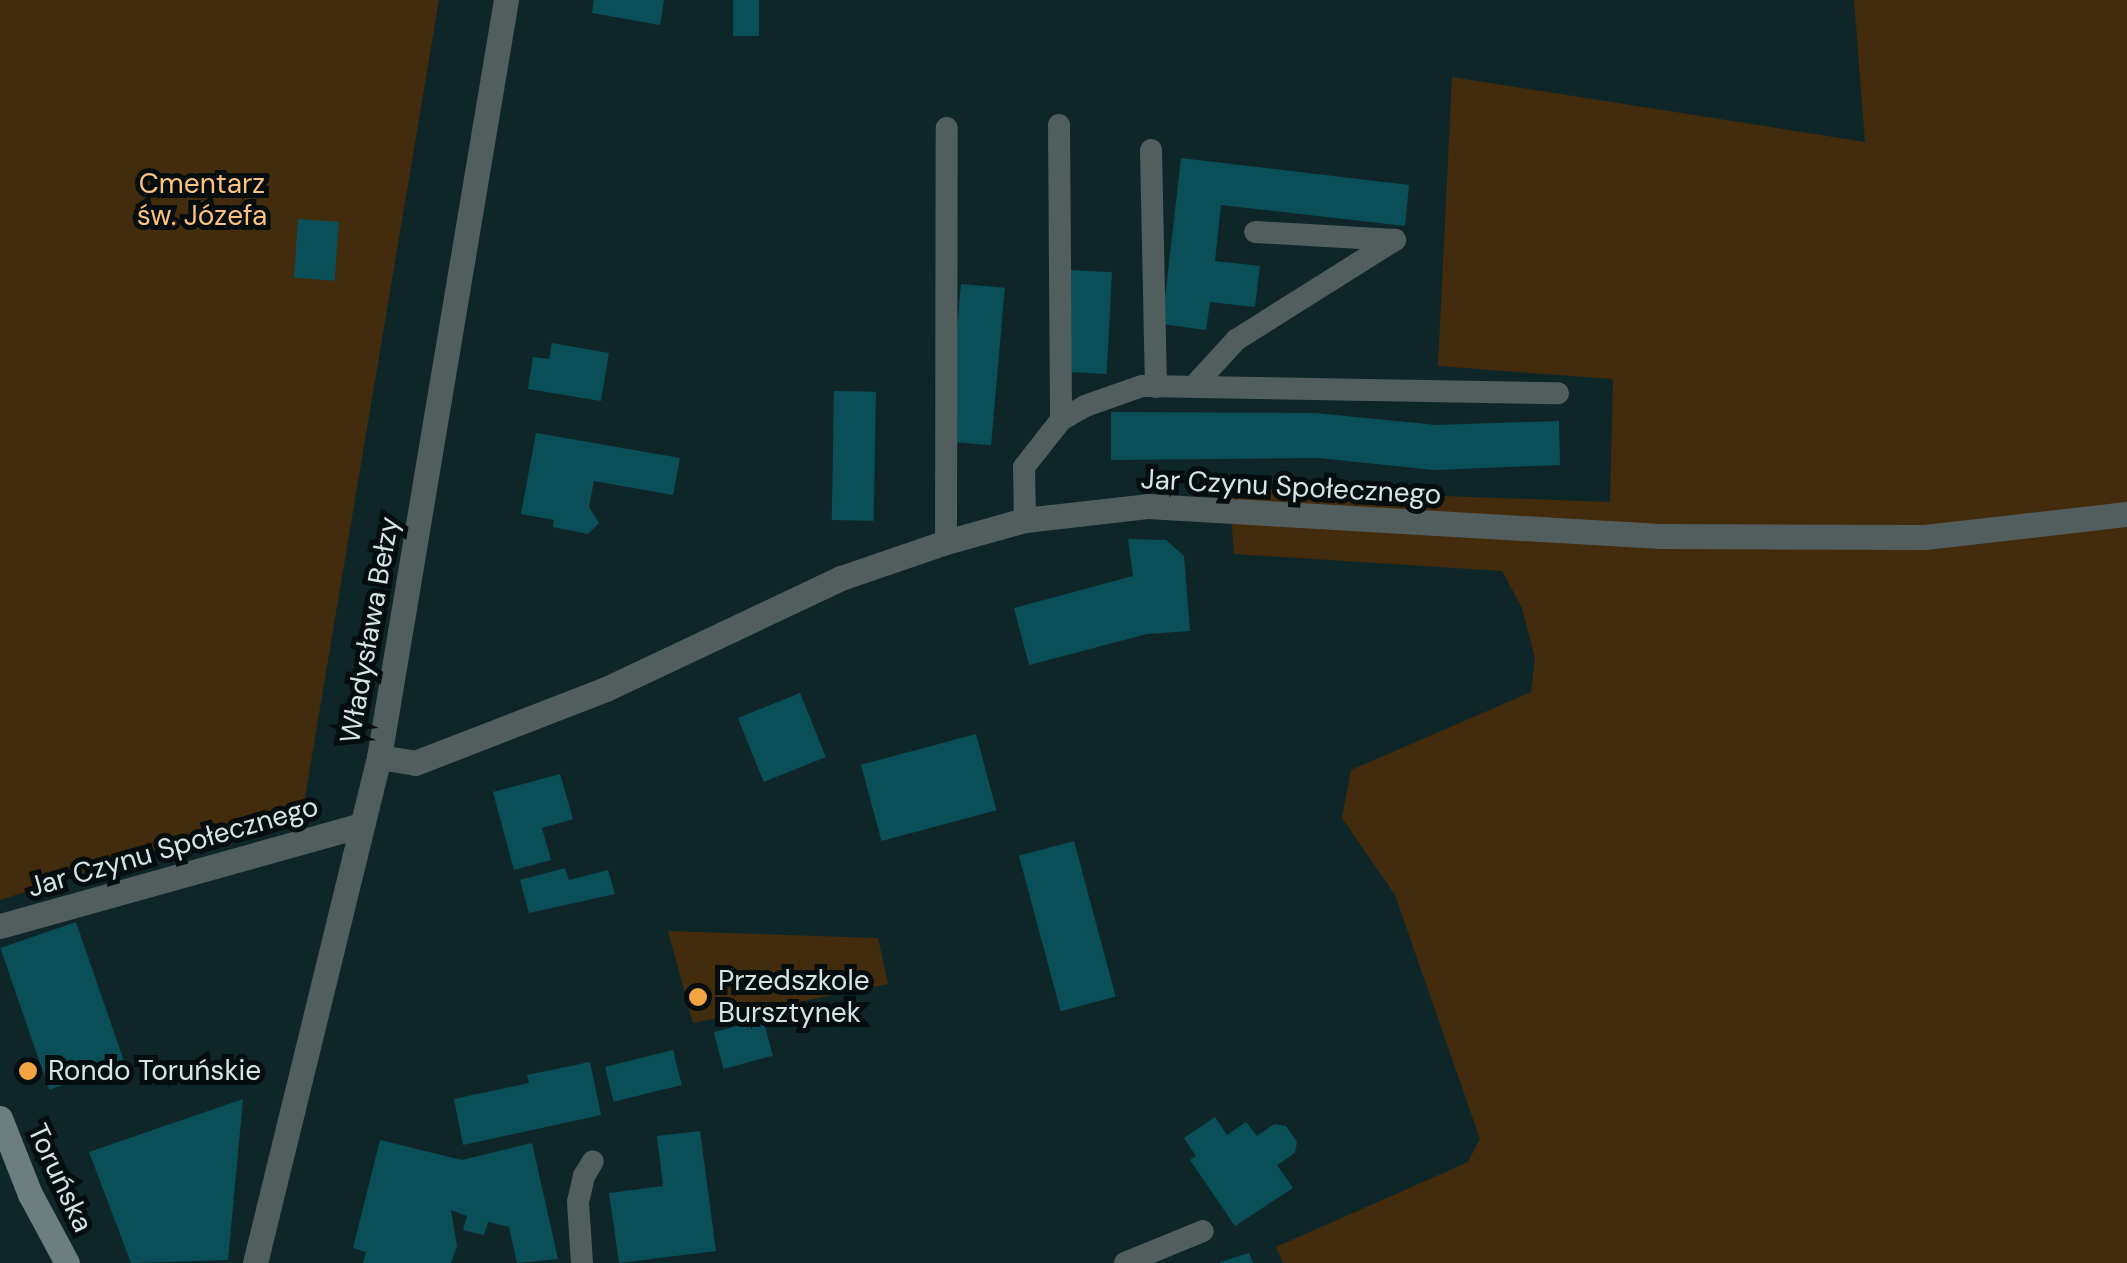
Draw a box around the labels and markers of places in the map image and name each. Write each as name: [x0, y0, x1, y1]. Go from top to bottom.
place label: Przedszkole Bursztynek: [718, 964, 870, 1030]
marker: Przedszkole Bursztynek: [687, 986, 709, 1008]
place label: Rondo Toruńskie: [48, 1054, 261, 1088]
marker: Rondo Toruńskie: [17, 1060, 39, 1082]

